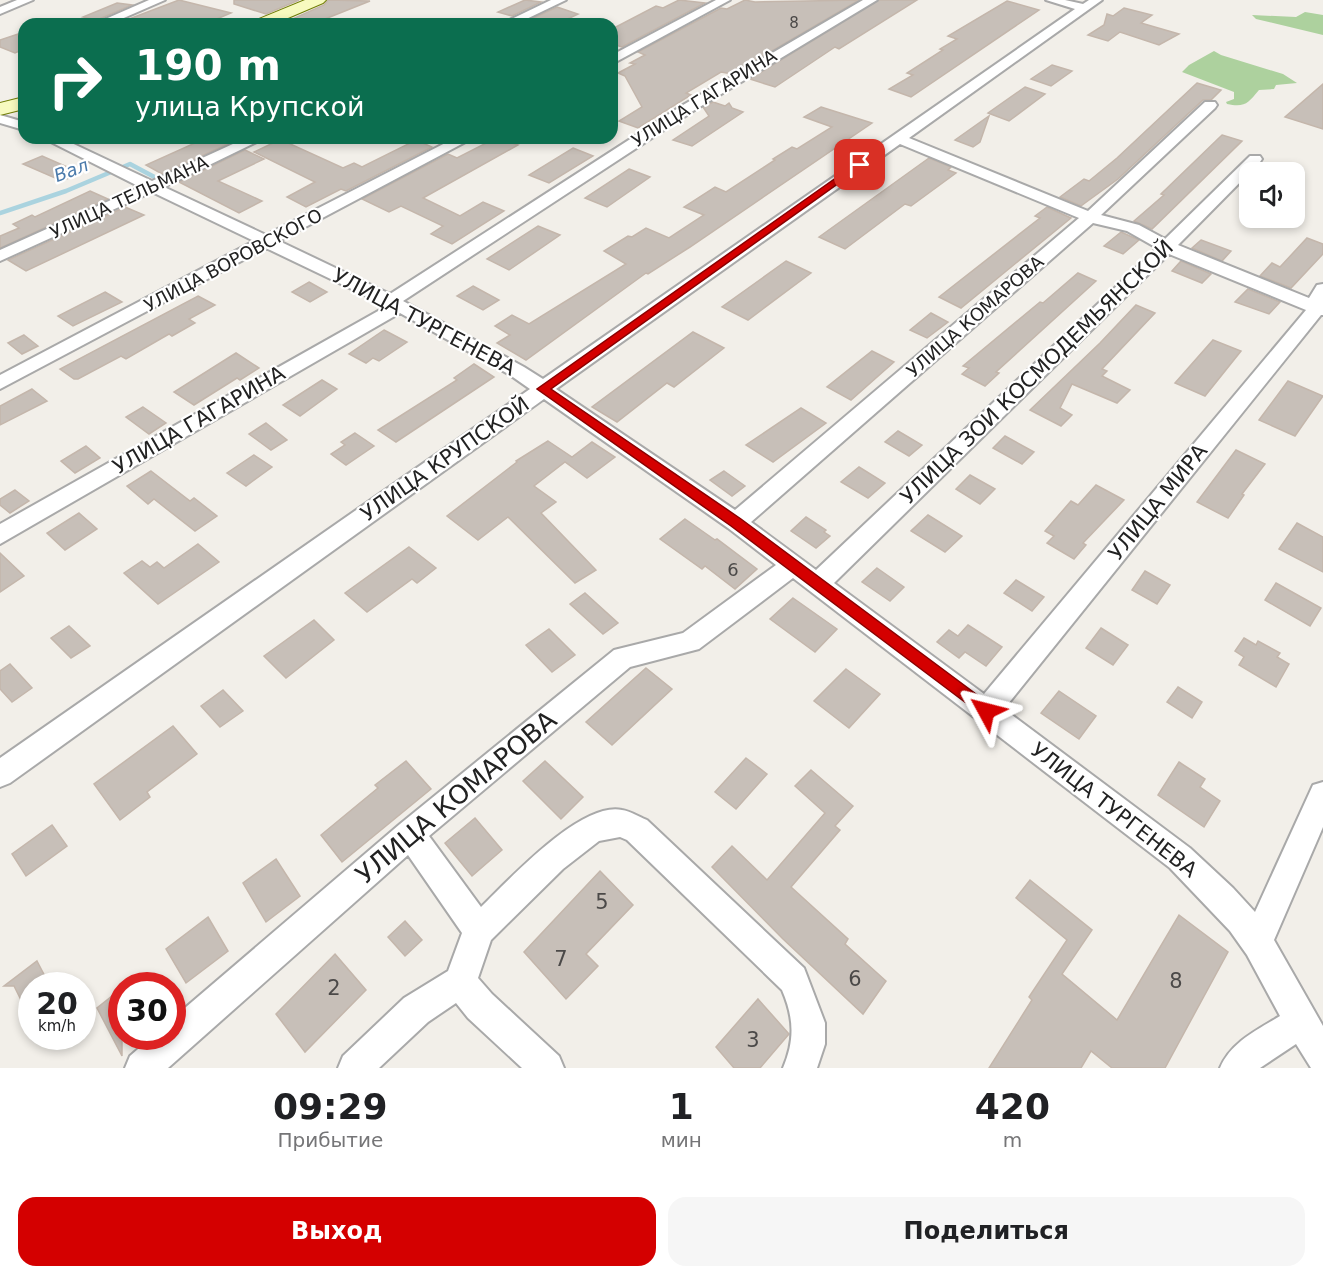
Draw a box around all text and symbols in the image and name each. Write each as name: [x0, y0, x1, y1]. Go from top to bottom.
house number: 8: [789, 14, 799, 32]
text: 190 m: [135, 41, 281, 90]
icon: right: [36, 42, 114, 120]
street label: УЛИЦА ГАГАРИНА: [628, 45, 781, 151]
text: улица Крупской: [135, 91, 364, 122]
pin: [834, 139, 885, 190]
icon: arrive: [843, 148, 876, 181]
street label: УЛИЦА ТЕЛЬМАНА: [47, 151, 212, 243]
water label: Вал: [51, 154, 91, 186]
map controls: [1239, 162, 1305, 228]
button: sound: [1239, 162, 1305, 228]
street label: УЛИЦА ВОРОВСКОГО: [140, 204, 326, 316]
street label: УЛИЦА ЗОИ КОСМОДЕМЬЯНСКОЙ: [895, 234, 1178, 509]
street label: УЛИЦА КОМАРОВА: [902, 250, 1048, 381]
street label: УЛИЦА ТУРГЕНЕВА: [328, 264, 520, 381]
street label: УЛИЦА ГАГАРИНА: [109, 361, 290, 479]
street label: УЛИЦА КРУПСКОЙ: [356, 391, 534, 526]
street label: УЛИЦА МИРА: [1104, 439, 1213, 565]
house number: 6: [727, 559, 739, 580]
position arrow: [954, 679, 1018, 743]
street label: УЛИЦА КОМАРОВА: [350, 704, 562, 889]
street label: УЛИЦА ТУРГЕНЕВА: [1026, 738, 1202, 883]
house number: 5: [595, 890, 609, 914]
house number: 7: [554, 947, 568, 971]
house number: 6: [848, 967, 862, 991]
house number: 8: [1169, 969, 1183, 993]
speed limit sign: 30: [108, 972, 186, 1050]
house number: 2: [327, 976, 341, 1000]
text: 20: [36, 986, 78, 1021]
text: km/h: [38, 1017, 76, 1035]
house number: 3: [746, 1028, 760, 1052]
text: 09:29: [273, 1086, 388, 1127]
text: 1: [669, 1086, 694, 1127]
text: 420: [975, 1086, 1050, 1127]
text: Прибытие: [277, 1128, 383, 1152]
text: мин: [661, 1128, 702, 1152]
text: m: [1003, 1128, 1022, 1152]
button: Выход: [18, 1197, 656, 1266]
button: Поделиться: [668, 1197, 1305, 1266]

